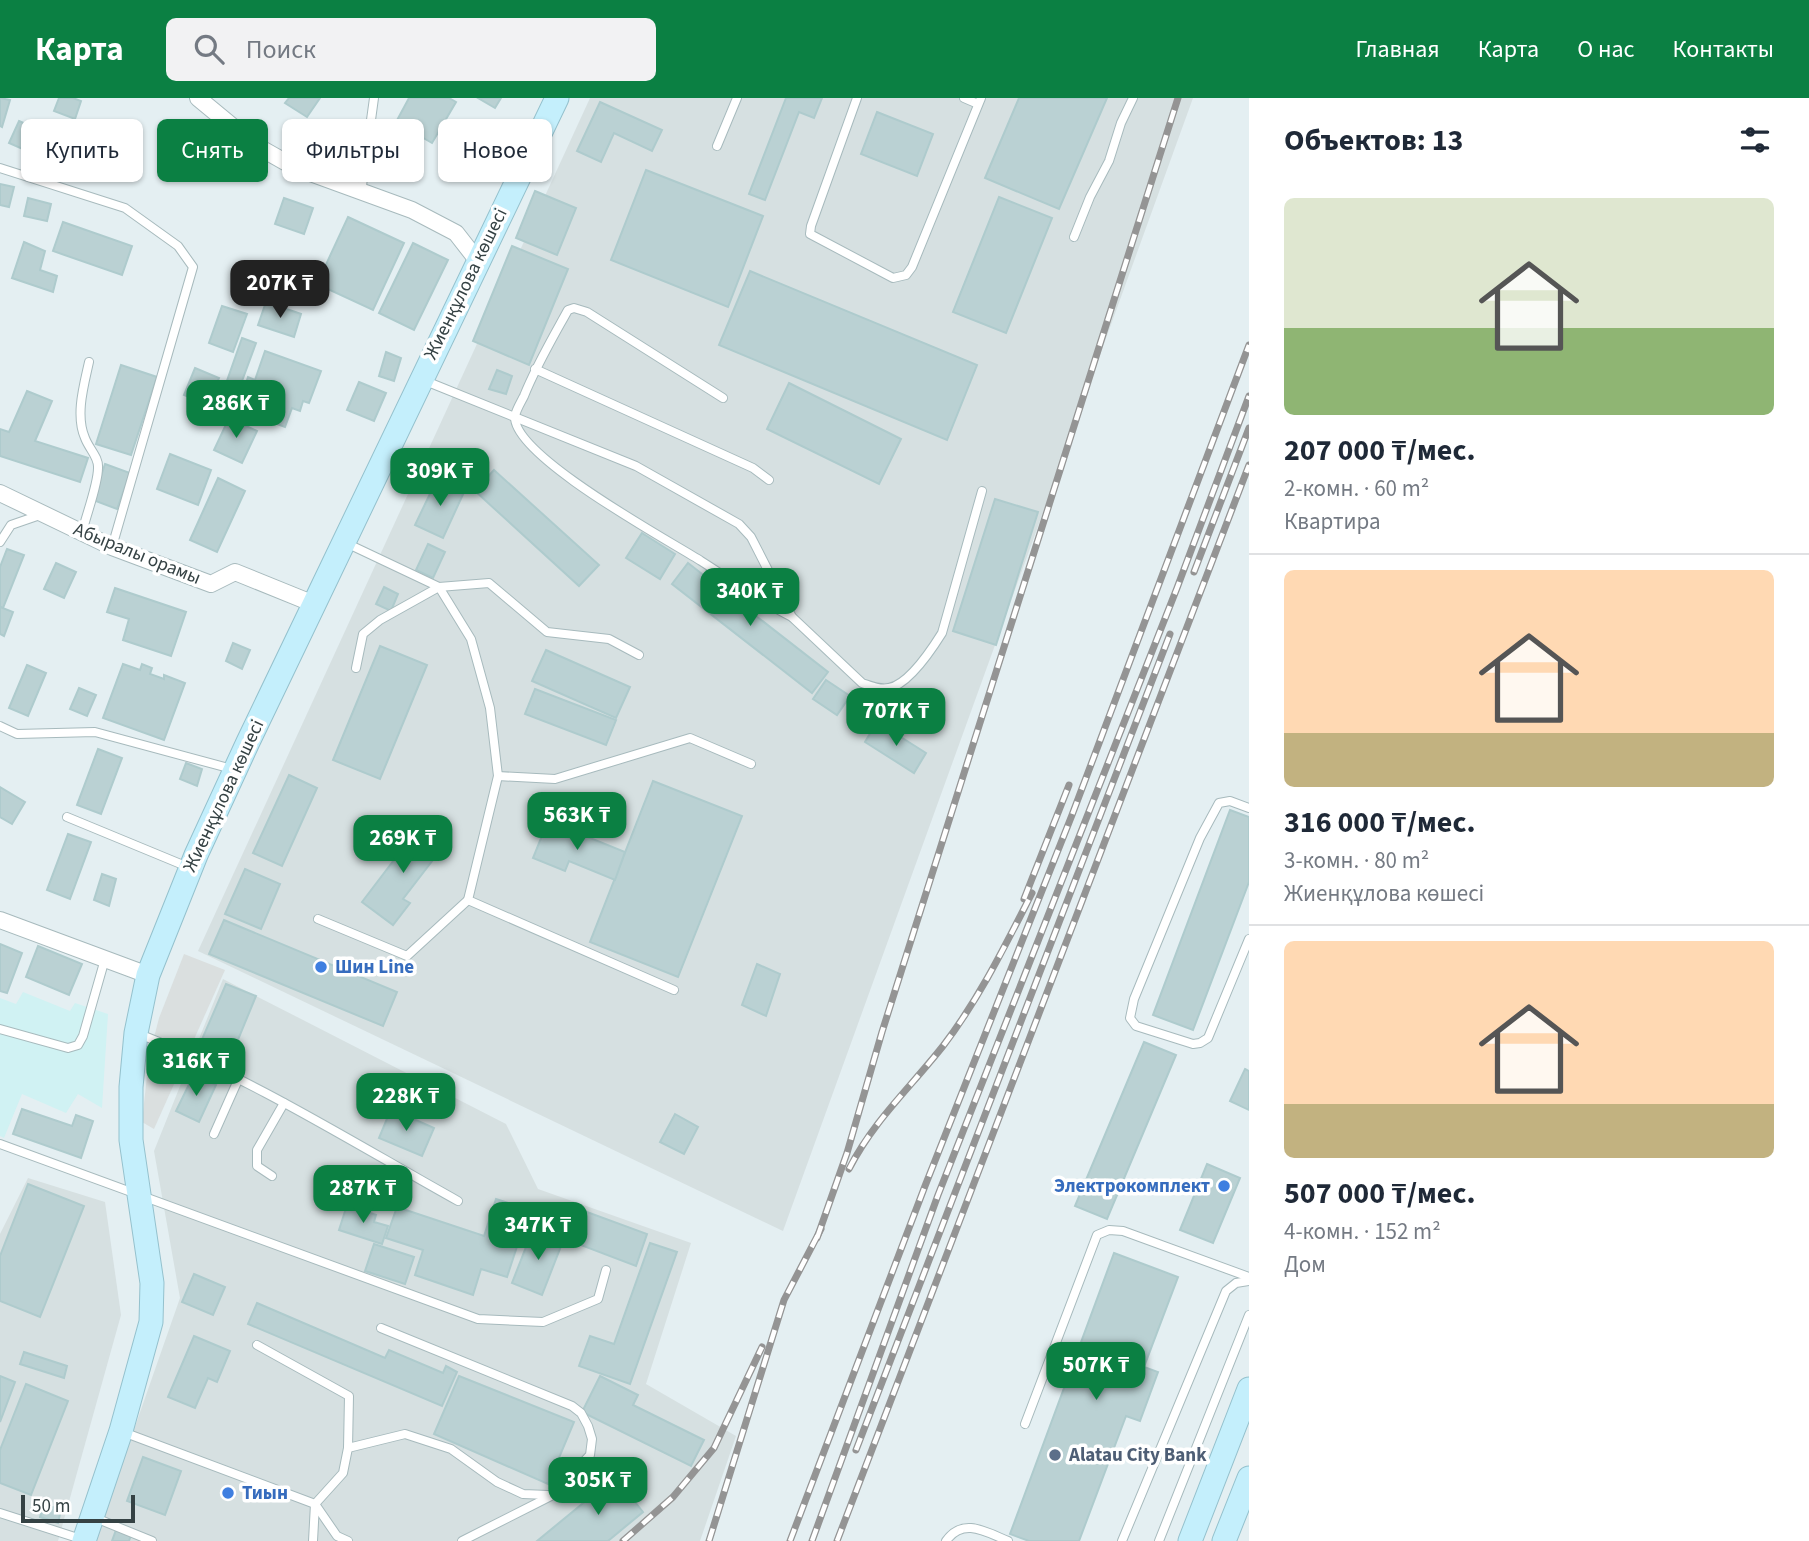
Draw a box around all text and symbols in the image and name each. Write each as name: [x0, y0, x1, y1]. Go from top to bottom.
search box: [166, 18, 656, 81]
text: Карта: [35, 26, 124, 73]
icon: search: [190, 30, 228, 68]
text: Поиск: [246, 31, 316, 68]
text: Главная: [1355, 32, 1440, 67]
text: Карта: [1478, 32, 1539, 67]
text: О нас: [1577, 32, 1634, 67]
text: Контакты: [1672, 32, 1774, 67]
chip: Купить: [21, 119, 143, 182]
chip: Снять: [157, 119, 268, 182]
chip: Фильтры: [282, 119, 424, 182]
chip: Новое: [438, 119, 552, 182]
text: Объектов: 13: [1284, 119, 1463, 162]
icon: filters: [1736, 121, 1774, 159]
street label: Жиенқұлова көшесі: [418, 204, 514, 364]
icon: home: [1466, 243, 1592, 369]
pin: 207K ₸: [223, 260, 337, 320]
text: 207K ₸: [246, 266, 314, 299]
pin: 286K ₸: [179, 380, 293, 440]
text: 286K ₸: [202, 386, 270, 419]
text: 207 000 ₸/мес.: [1284, 429, 1475, 472]
pin: 309K ₸: [383, 448, 497, 508]
text: 309K ₸: [406, 454, 474, 487]
text: 2-комн. · 60 m²: [1284, 472, 1429, 505]
text: Квартира: [1284, 505, 1381, 538]
street label: Абыралы орамы: [69, 516, 205, 592]
pin: 340K ₸: [693, 568, 807, 628]
text: 340K ₸: [716, 574, 784, 607]
icon: home: [1466, 615, 1592, 741]
pin: 707K ₸: [839, 688, 953, 748]
text: 707K ₸: [862, 694, 930, 727]
street label: Жиенқұлова көшесі: [177, 715, 271, 877]
pin: 563K ₸: [520, 792, 634, 852]
text: 563K ₸: [543, 798, 611, 831]
text: 316 000 ₸/мес.: [1284, 801, 1475, 844]
pin: 269K ₸: [346, 816, 460, 875]
text: 269K ₸: [369, 821, 437, 854]
text: 3-комн. · 80 m²: [1284, 844, 1429, 877]
text: Жиенқұлова көшесі: [1284, 877, 1484, 910]
place label: Шин Line: [335, 954, 414, 981]
marker: Шин Line: [313, 959, 329, 975]
icon: home: [1466, 986, 1592, 1112]
pin: 316K ₸: [139, 1038, 253, 1098]
text: 316K ₸: [162, 1044, 230, 1077]
pin: 228K ₸: [349, 1074, 463, 1133]
text: 228K ₸: [372, 1079, 440, 1112]
pin: 287K ₸: [306, 1166, 420, 1225]
text: 287K ₸: [329, 1171, 397, 1204]
text: 507 000 ₸/мес.: [1284, 1172, 1475, 1215]
place label: Электрокомплект: [1054, 1173, 1210, 1200]
marker: Электрокомплект: [1216, 1178, 1232, 1194]
pin: 347K ₸: [481, 1202, 595, 1262]
text: 347K ₸: [504, 1208, 572, 1241]
text: 4-комн. · 152 m²: [1284, 1215, 1441, 1248]
text: Дом: [1284, 1248, 1326, 1281]
pin: 507K ₸: [1039, 1342, 1153, 1402]
text: 507K ₸: [1062, 1348, 1130, 1381]
place label: Alatau City Bank: [1068, 1442, 1207, 1469]
marker: Alatau City Bank: [1047, 1447, 1063, 1463]
pin: 305K ₸: [541, 1458, 655, 1517]
text: 305K ₸: [564, 1463, 632, 1496]
place label: Тиын: [242, 1480, 288, 1507]
marker: Тиын: [220, 1485, 236, 1501]
scale bar: [21, 1492, 135, 1524]
text: 50 m: [32, 1493, 70, 1520]

